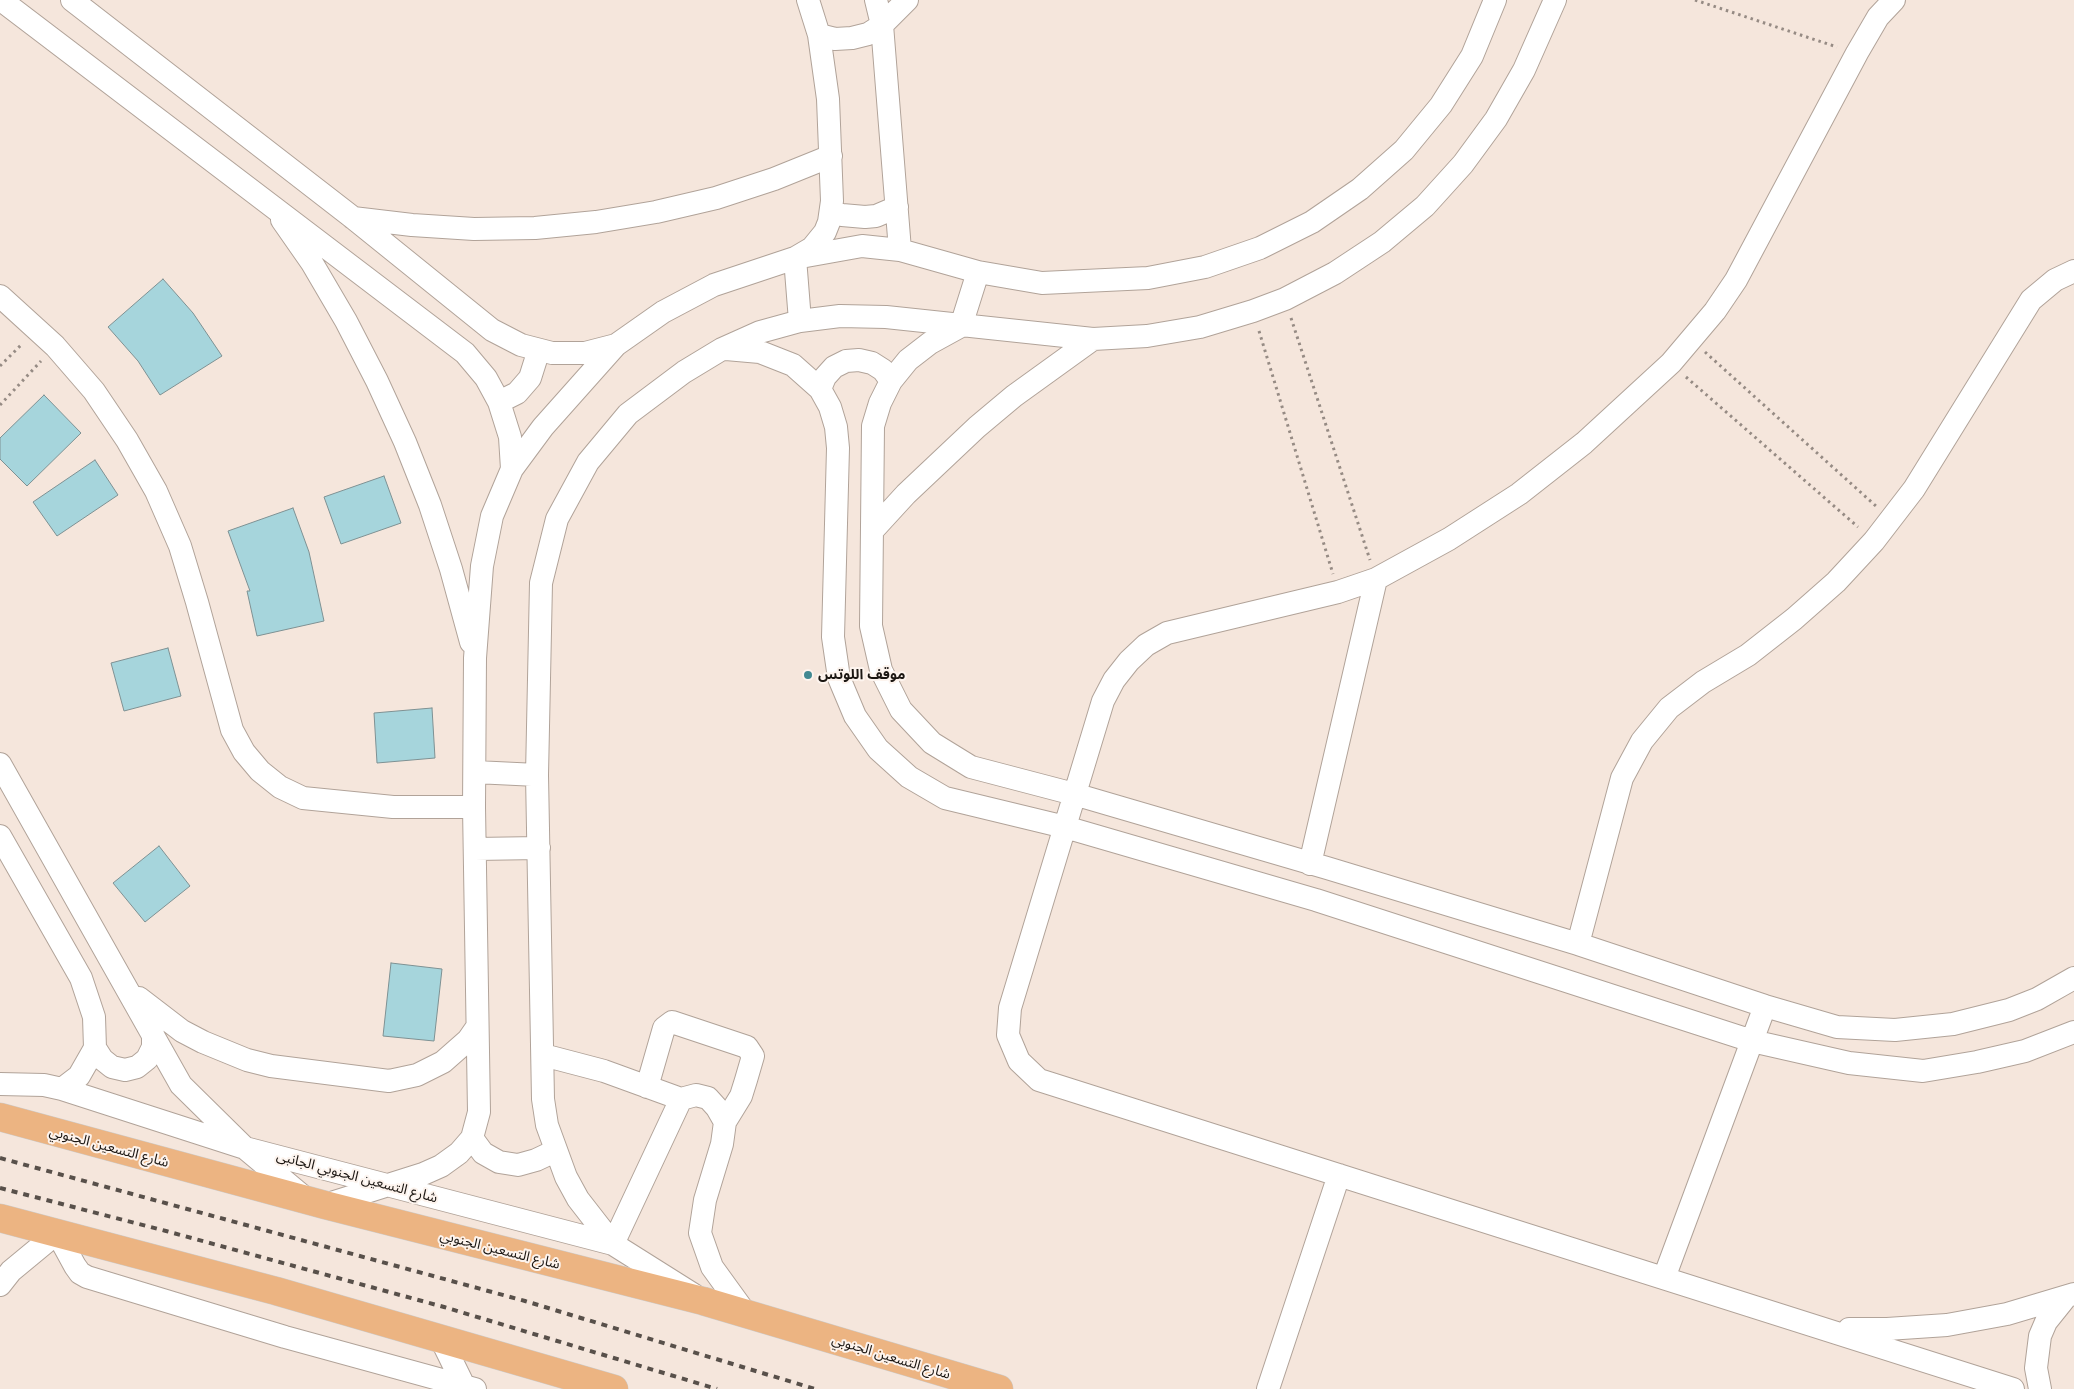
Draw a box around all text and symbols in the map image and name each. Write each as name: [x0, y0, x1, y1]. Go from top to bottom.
place label: موقف اللوتس: [818, 667, 905, 683]
marker: موقف اللوتس: [802, 669, 814, 681]
street label: شارع التسعين الجنوبي: [47, 1123, 171, 1171]
street label: شارع التسعين الجنوبي الجانبى: [275, 1147, 439, 1207]
street label: شارع التسعين الجنوبي: [438, 1227, 562, 1273]
street label: شارع التسعين الجنوبي: [830, 1331, 952, 1383]

